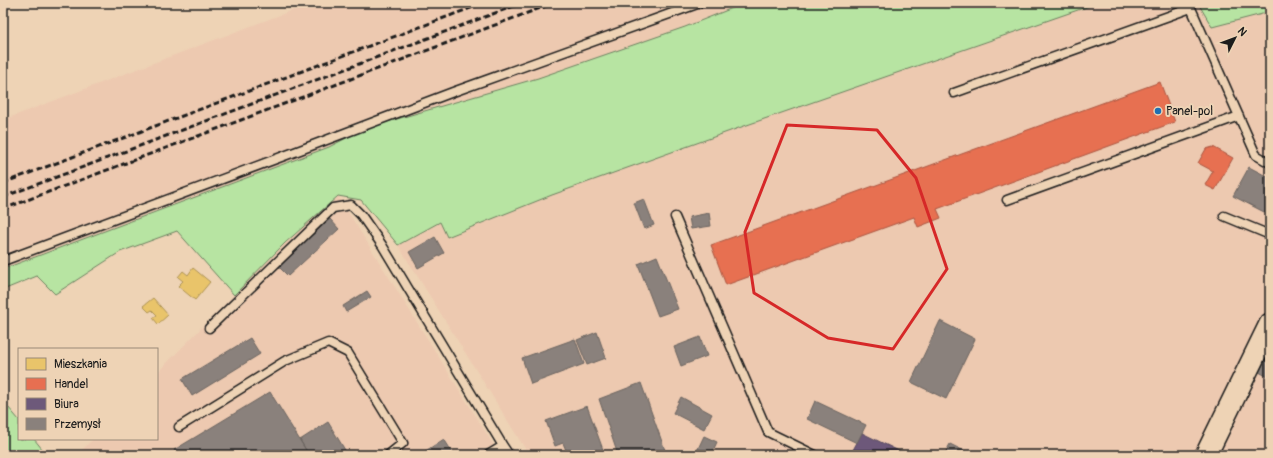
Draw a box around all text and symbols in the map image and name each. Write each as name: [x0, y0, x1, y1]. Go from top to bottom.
north arrow: [1215, 18, 1255, 58]
text: N: [1235, 25, 1250, 39]
place label: Panel-pol: [1166, 104, 1213, 119]
marker: Panel-pol: [1153, 106, 1163, 116]
legend: [18, 348, 158, 440]
text: Mieszkania: [54, 357, 107, 372]
text: Handel: [54, 377, 89, 392]
text: Biura: [54, 397, 79, 412]
text: Przemysł: [54, 417, 102, 432]

